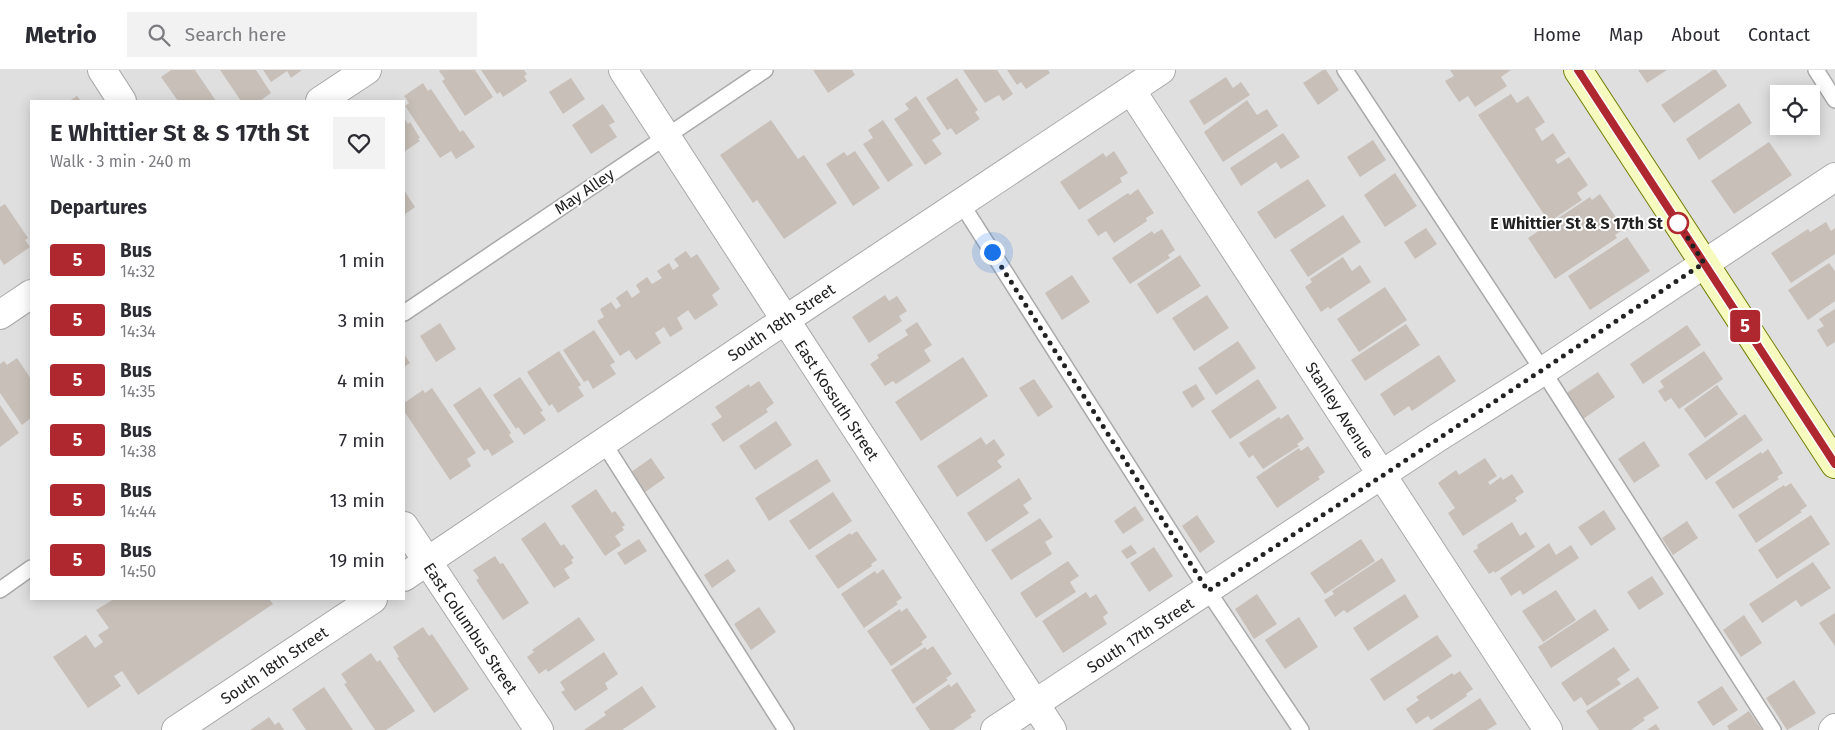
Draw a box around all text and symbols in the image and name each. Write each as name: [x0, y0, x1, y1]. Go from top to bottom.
search box: [127, 12, 477, 57]
text: Metrio: [25, 21, 97, 49]
icon: search: [145, 21, 173, 49]
text: Search here: [185, 23, 286, 46]
text: Home: [1533, 24, 1581, 46]
text: Map: [1609, 24, 1643, 46]
text: About: [1671, 24, 1720, 46]
text: Contact: [1748, 24, 1810, 46]
map controls: [1770, 85, 1820, 135]
button: locate: [1770, 85, 1820, 135]
button: heart: [333, 117, 385, 169]
text: E Whittier St & S 17th St: [50, 119, 309, 147]
text: Walk · 3 min · 240 m: [50, 152, 192, 171]
street label: May Alley: [551, 164, 618, 218]
text: Departures: [50, 196, 147, 219]
marker: E Whittier St & S 17th St: [1667, 212, 1689, 234]
place label: E Whittier St & S 17th St: [1490, 214, 1664, 233]
text: Bus: [120, 239, 152, 262]
your location: [980, 240, 1005, 265]
text: 5: [73, 249, 82, 271]
text: 1 min: [339, 249, 385, 272]
text: 14:32: [120, 262, 155, 281]
street label: South 18th Street: [724, 279, 839, 365]
text: Bus: [120, 299, 152, 322]
text: 5: [73, 309, 82, 331]
text: 3 min: [338, 309, 385, 332]
line badge: 5: [1729, 310, 1761, 342]
text: 5: [1740, 315, 1750, 337]
text: 14:34: [120, 322, 156, 341]
street label: East Kossuth Street: [791, 336, 883, 464]
text: Bus: [120, 359, 152, 382]
street label: Stanley Avenue: [1301, 359, 1378, 462]
text: 5: [73, 369, 82, 391]
text: 4 min: [337, 369, 385, 392]
text: 14:35: [120, 382, 155, 401]
text: Bus: [120, 419, 152, 442]
text: 5: [73, 429, 82, 451]
text: 7 min: [339, 429, 385, 452]
text: 14:38: [120, 442, 156, 461]
text: Bus: [120, 479, 152, 502]
text: 5: [73, 489, 82, 511]
text: 13 min: [329, 489, 385, 512]
text: 14:44: [120, 502, 156, 521]
text: Bus: [120, 539, 152, 562]
text: 5: [73, 549, 82, 571]
text: 19 min: [329, 549, 385, 572]
street label: East Columbus Street: [420, 559, 522, 698]
text: 14:50: [120, 562, 156, 581]
street label: South 17th Street: [1083, 594, 1197, 677]
street label: South 18th Street: [217, 622, 332, 708]

